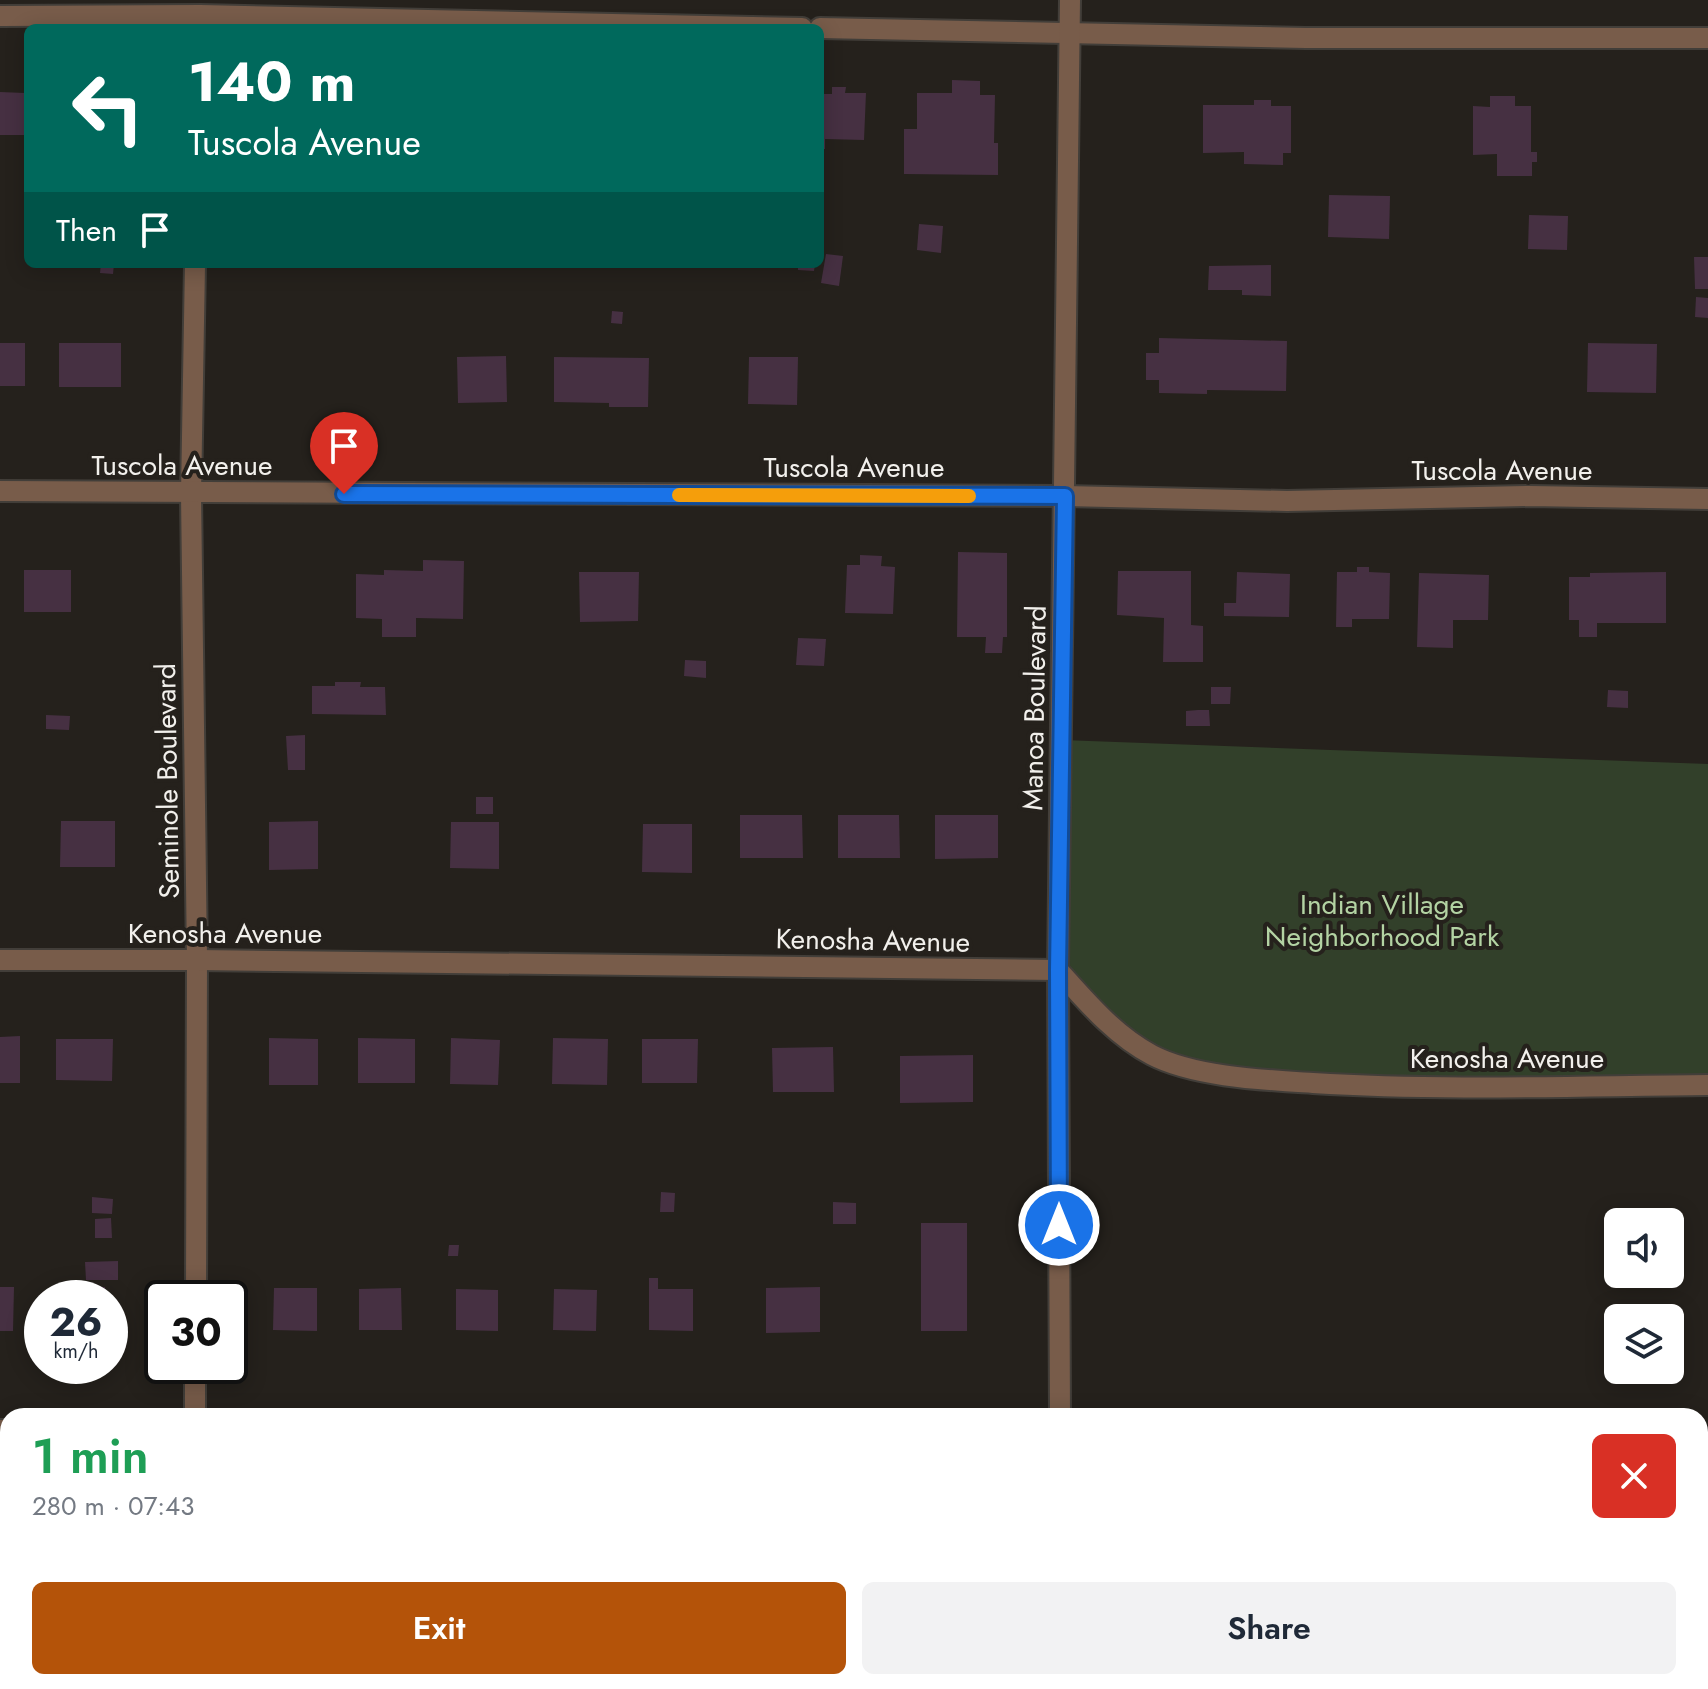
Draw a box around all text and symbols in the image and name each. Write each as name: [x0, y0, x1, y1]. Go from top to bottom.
text: 140 m: [188, 41, 355, 122]
icon: left: [56, 56, 160, 160]
text: Tuscola Avenue: [188, 116, 421, 168]
icon: arrive: [133, 208, 177, 252]
text: Then: [56, 209, 117, 252]
pin: [310, 412, 378, 494]
icon: arrive: [322, 424, 366, 468]
street label: Tuscola Avenue: [92, 445, 272, 486]
street label: Tuscola Avenue: [764, 447, 944, 488]
street label: Tuscola Avenue: [1412, 450, 1592, 491]
street label: Manoa Boulevard: [1012, 605, 1057, 811]
street label: Seminole Boulevard: [145, 663, 190, 899]
park label: Indian Village Neighborhood Park: [1265, 884, 1500, 957]
street label: Kenosha Avenue: [128, 913, 322, 954]
street label: Kenosha Avenue: [775, 918, 971, 963]
street label: Kenosha Avenue: [1410, 1038, 1604, 1079]
position arrow: [1017, 1183, 1101, 1267]
map controls: [1604, 1208, 1684, 1384]
button: sound: [1604, 1208, 1684, 1288]
speed limit sign: 30: [144, 1280, 248, 1384]
text: 26: [50, 1293, 103, 1351]
button: layers: [1604, 1304, 1684, 1384]
text: km/h: [53, 1337, 99, 1366]
text: 1 min: [32, 1422, 149, 1491]
button: close: [1592, 1434, 1676, 1518]
text: 280 m · 07:43: [32, 1487, 194, 1525]
button: Exit: [32, 1582, 846, 1674]
button: Share: [862, 1582, 1676, 1674]

